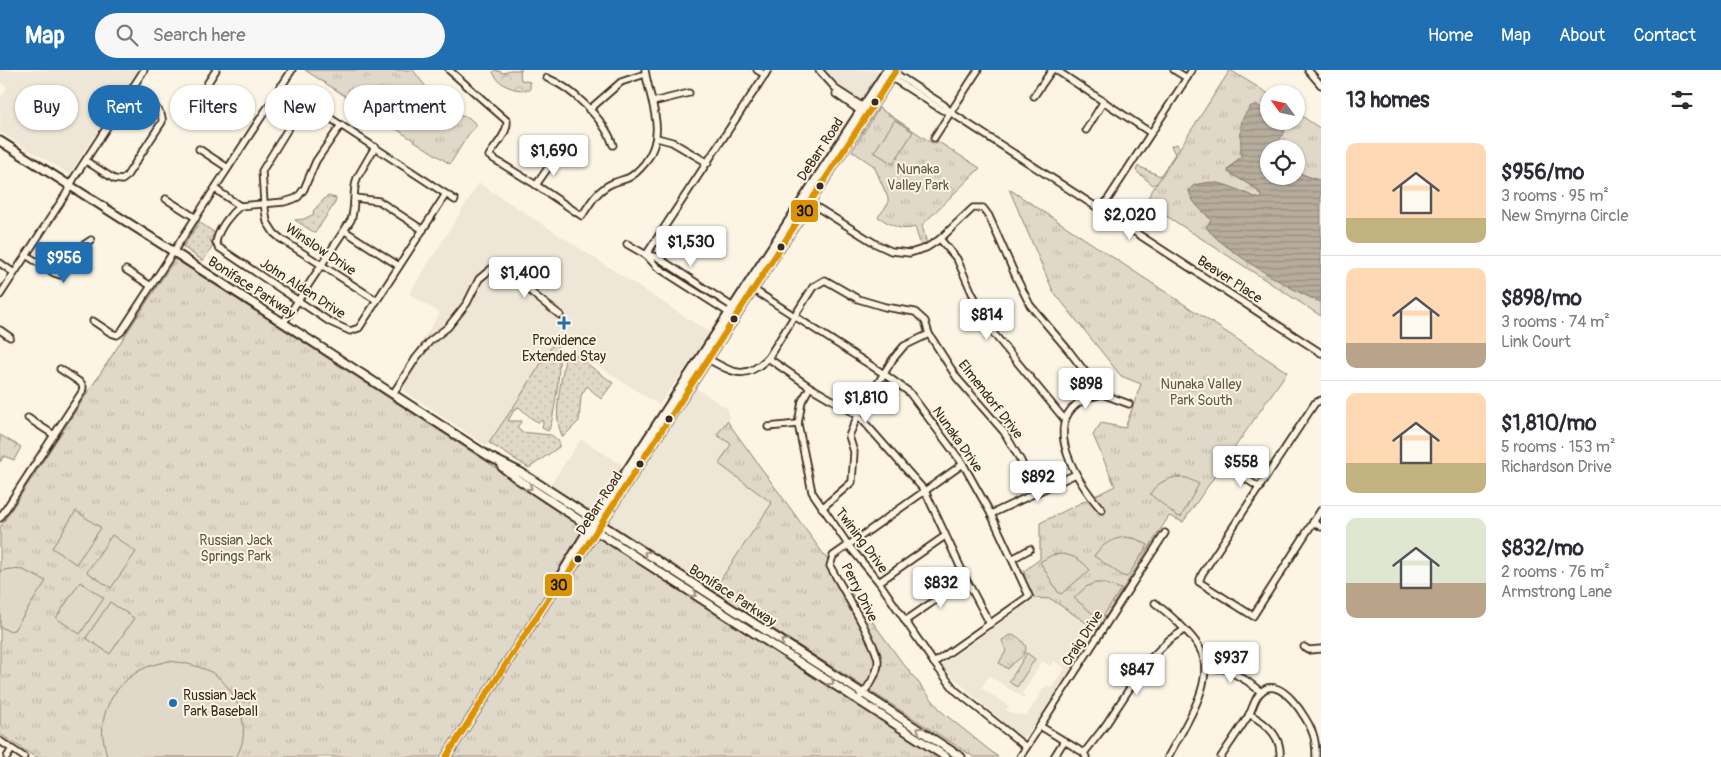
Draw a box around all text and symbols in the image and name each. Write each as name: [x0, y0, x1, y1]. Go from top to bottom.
search box: [95, 13, 445, 58]
text: Map: [25, 21, 65, 50]
icon: search: [113, 21, 141, 49]
text: Search here: [153, 23, 246, 47]
text: Home: [1428, 24, 1473, 47]
text: Map: [1501, 24, 1531, 47]
text: About: [1559, 24, 1605, 47]
text: Contact: [1633, 24, 1696, 47]
chip: Buy: [15, 85, 78, 130]
chip: Rent: [88, 85, 160, 130]
chip: Filters: [170, 85, 255, 130]
chip: New: [265, 85, 334, 130]
chip: Apartment: [344, 85, 464, 130]
north arrow: [1260, 85, 1305, 130]
map controls: [1260, 85, 1305, 185]
icon: filters: [1668, 86, 1696, 114]
text: 13 homes: [1346, 87, 1429, 114]
unlabelled marker: [870, 97, 880, 107]
street label: DeBarr Road: [794, 114, 847, 184]
pin: $1,690: [513, 134, 595, 177]
button: locate: [1260, 140, 1305, 185]
text: $1,690: [530, 141, 578, 161]
text: $956/mo: [1501, 159, 1584, 186]
park label: Nunaka Valley Park: [887, 161, 949, 194]
icon: home: [1386, 163, 1446, 223]
unlabelled marker: [815, 181, 825, 191]
text: 3 rooms · 95 m²: [1501, 186, 1609, 206]
pin: $2,020: [1089, 198, 1171, 241]
line badge: 30: [790, 199, 819, 223]
text: 30: [796, 203, 814, 220]
text: $2,020: [1104, 205, 1156, 225]
text: New Smyrna Circle: [1501, 206, 1628, 226]
street label: Winslow Drive: [282, 220, 359, 279]
pin: $1,530: [650, 226, 732, 268]
text: $1,530: [667, 232, 715, 252]
pin: $956: [34, 242, 94, 284]
unlabelled marker: [776, 242, 786, 252]
text: $956: [47, 248, 81, 268]
street label: Beaver Place: [1194, 252, 1266, 307]
street label: Boniface Parkway: [205, 253, 299, 322]
street label: John Alden Drive: [257, 254, 349, 322]
pin: $1,400: [484, 256, 566, 299]
text: $1,400: [500, 263, 550, 283]
text: $898/mo: [1501, 285, 1582, 312]
icon: home: [1386, 288, 1446, 348]
pin: $814: [957, 298, 1017, 341]
text: $814: [971, 305, 1003, 325]
text: 3 rooms · 74 m²: [1501, 312, 1610, 332]
unlabelled marker: [729, 314, 739, 324]
marker: Providence Extended Stay: [557, 316, 571, 330]
place label: Providence Extended Stay: [522, 332, 606, 365]
text: Link Court: [1501, 332, 1571, 352]
street label: Elmendorf Drive: [955, 357, 1027, 442]
pin: $898: [1056, 368, 1116, 410]
text: $898: [1069, 374, 1103, 394]
park label: Nunaka Valley Park South: [1161, 376, 1241, 409]
pin: $1,810: [825, 382, 907, 424]
text: $1,810: [844, 388, 888, 408]
street label: Nunaka Drive: [929, 403, 986, 475]
text: $1,810/mo: [1501, 410, 1597, 437]
icon: home: [1386, 413, 1446, 473]
unlabelled marker: [664, 414, 674, 424]
text: 5 rooms · 153 m²: [1501, 437, 1616, 457]
pin: $558: [1211, 446, 1271, 488]
text: $558: [1224, 452, 1258, 472]
text: Richardson Drive: [1501, 457, 1612, 477]
unlabelled marker: [635, 459, 645, 469]
pin: $892: [1008, 460, 1068, 503]
text: $892: [1021, 467, 1055, 487]
street label: DeBarr Road: [573, 468, 626, 538]
one-way arrow: [523, 480, 532, 490]
street label: Twining Drive: [832, 504, 892, 576]
park label: Russian Jack Springs Park: [199, 532, 273, 565]
text: $832/mo: [1501, 535, 1584, 562]
icon: home: [1386, 538, 1446, 598]
one-way arrow: [644, 551, 653, 560]
unlabelled marker: [573, 554, 583, 564]
street label: Perry Drive: [838, 560, 882, 624]
street label: Boniface Parkway: [686, 561, 780, 630]
text: 2 rooms · 76 m²: [1501, 562, 1610, 582]
pin: $832: [911, 566, 971, 609]
line badge: 30: [544, 573, 573, 597]
text: $832: [924, 573, 958, 593]
text: 30: [550, 577, 568, 594]
text: Armstrong Lane: [1501, 582, 1612, 602]
one-way arrow: [689, 588, 698, 597]
street label: Craig Drive: [1058, 607, 1107, 669]
one-way arrow: [780, 639, 789, 649]
pin: $937: [1201, 642, 1261, 684]
text: $937: [1214, 648, 1248, 668]
pin: $847: [1107, 654, 1167, 696]
text: $847: [1120, 660, 1154, 680]
one-way arrow: [825, 676, 835, 685]
place label: Russian Jack Park Baseball: [183, 687, 258, 720]
marker: Russian Jack Park Baseball: [167, 697, 179, 709]
one-way arrow: [917, 727, 926, 737]

